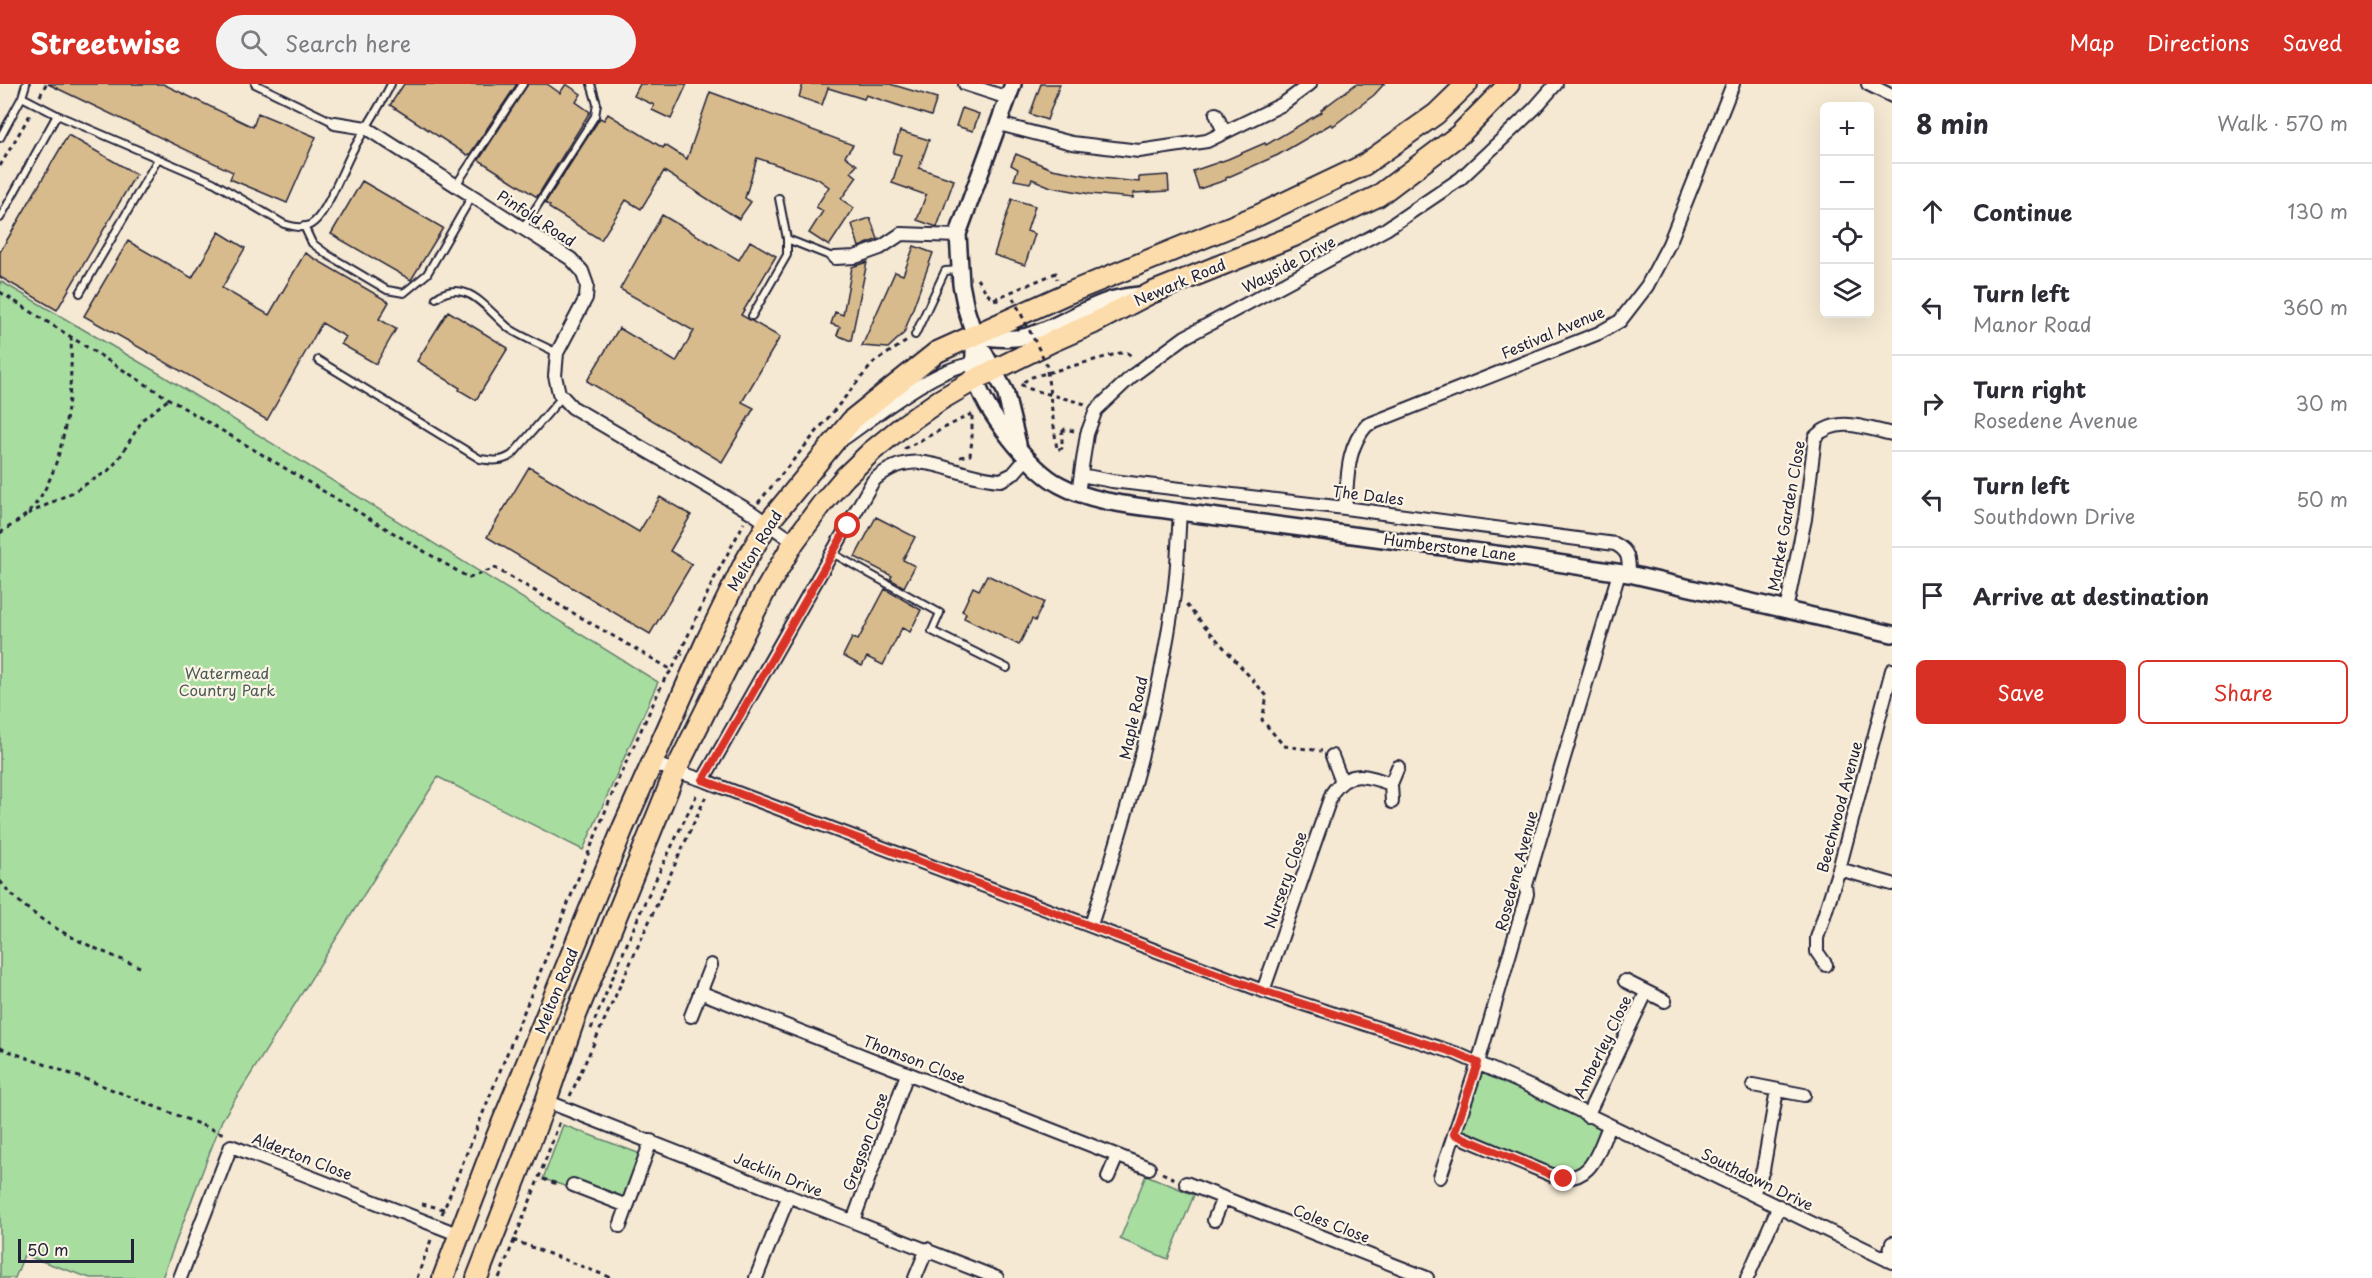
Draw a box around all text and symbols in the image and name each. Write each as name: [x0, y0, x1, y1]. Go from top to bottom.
search box: [216, 15, 636, 69]
text: Streetwise: [30, 21, 180, 64]
icon: search: [237, 26, 270, 59]
text: Search here: [285, 26, 411, 59]
text: Map: [2069, 26, 2114, 58]
text: Directions: [2147, 26, 2249, 58]
text: Saved: [2282, 26, 2342, 58]
map controls: [1820, 102, 1874, 318]
button: +: [1820, 102, 1874, 156]
text: 8 min: [1916, 104, 1989, 143]
text: Walk · 570 m: [2217, 108, 2348, 138]
button: −: [1820, 156, 1874, 210]
street label: Pinfold Road: [493, 184, 581, 252]
icon: ahead: [1916, 195, 1949, 228]
text: Continue: [1973, 195, 2072, 228]
text: 130 m: [2288, 196, 2348, 226]
button: locate: [1820, 210, 1874, 264]
street label: Wayside Drive: [1237, 229, 1339, 298]
street label: Newark Road: [1130, 252, 1229, 311]
button: layers: [1820, 264, 1874, 318]
text: Turn left: [1973, 276, 2070, 309]
icon: left: [1916, 291, 1949, 324]
text: 360 m: [2282, 292, 2348, 322]
street label: Festival Avenue: [1497, 299, 1608, 364]
text: Manor Road: [1973, 309, 2092, 339]
text: Turn right: [1973, 372, 2086, 405]
icon: right: [1916, 387, 1949, 420]
text: 30 m: [2295, 388, 2348, 418]
text: Rosedene Avenue: [1973, 405, 2138, 435]
street label: Market Garden Close: [1761, 439, 1810, 593]
text: Turn left: [1973, 468, 2070, 501]
street label: The Dales: [1331, 479, 1405, 510]
icon: left: [1916, 483, 1949, 516]
text: 50 m: [2296, 484, 2348, 514]
text: Southdown Drive: [1973, 501, 2135, 531]
street label: Melton Road: [720, 505, 787, 595]
route start: [834, 512, 860, 538]
street label: Humberstone Lane: [1383, 527, 1518, 566]
icon: arrive: [1916, 579, 1949, 612]
text: Arrive at destination: [1973, 579, 2209, 612]
button: Save: [1916, 660, 2126, 724]
button: Share: [2138, 660, 2348, 724]
park label: Watermead Country Park: [179, 661, 275, 701]
street label: Maple Road: [1112, 674, 1153, 762]
street label: Beechwood Avenue: [1810, 738, 1867, 875]
street label: Rosedene Avenue: [1488, 808, 1543, 933]
street label: Nursery Close: [1257, 828, 1312, 931]
street label: Melton Road: [528, 944, 583, 1037]
street label: Amberley Close: [1567, 991, 1636, 1102]
street label: Thomson Close: [860, 1028, 969, 1089]
street label: Gregson Close: [836, 1089, 893, 1194]
street label: Alderton Close: [249, 1126, 356, 1185]
street label: Southdown Drive: [1698, 1142, 1817, 1216]
street label: Jacklin Drive: [731, 1145, 826, 1202]
route end: [1550, 1165, 1576, 1191]
street label: Coles Close: [1290, 1197, 1373, 1248]
scale bar: [18, 1236, 134, 1264]
text: 50 m: [27, 1237, 68, 1261]

